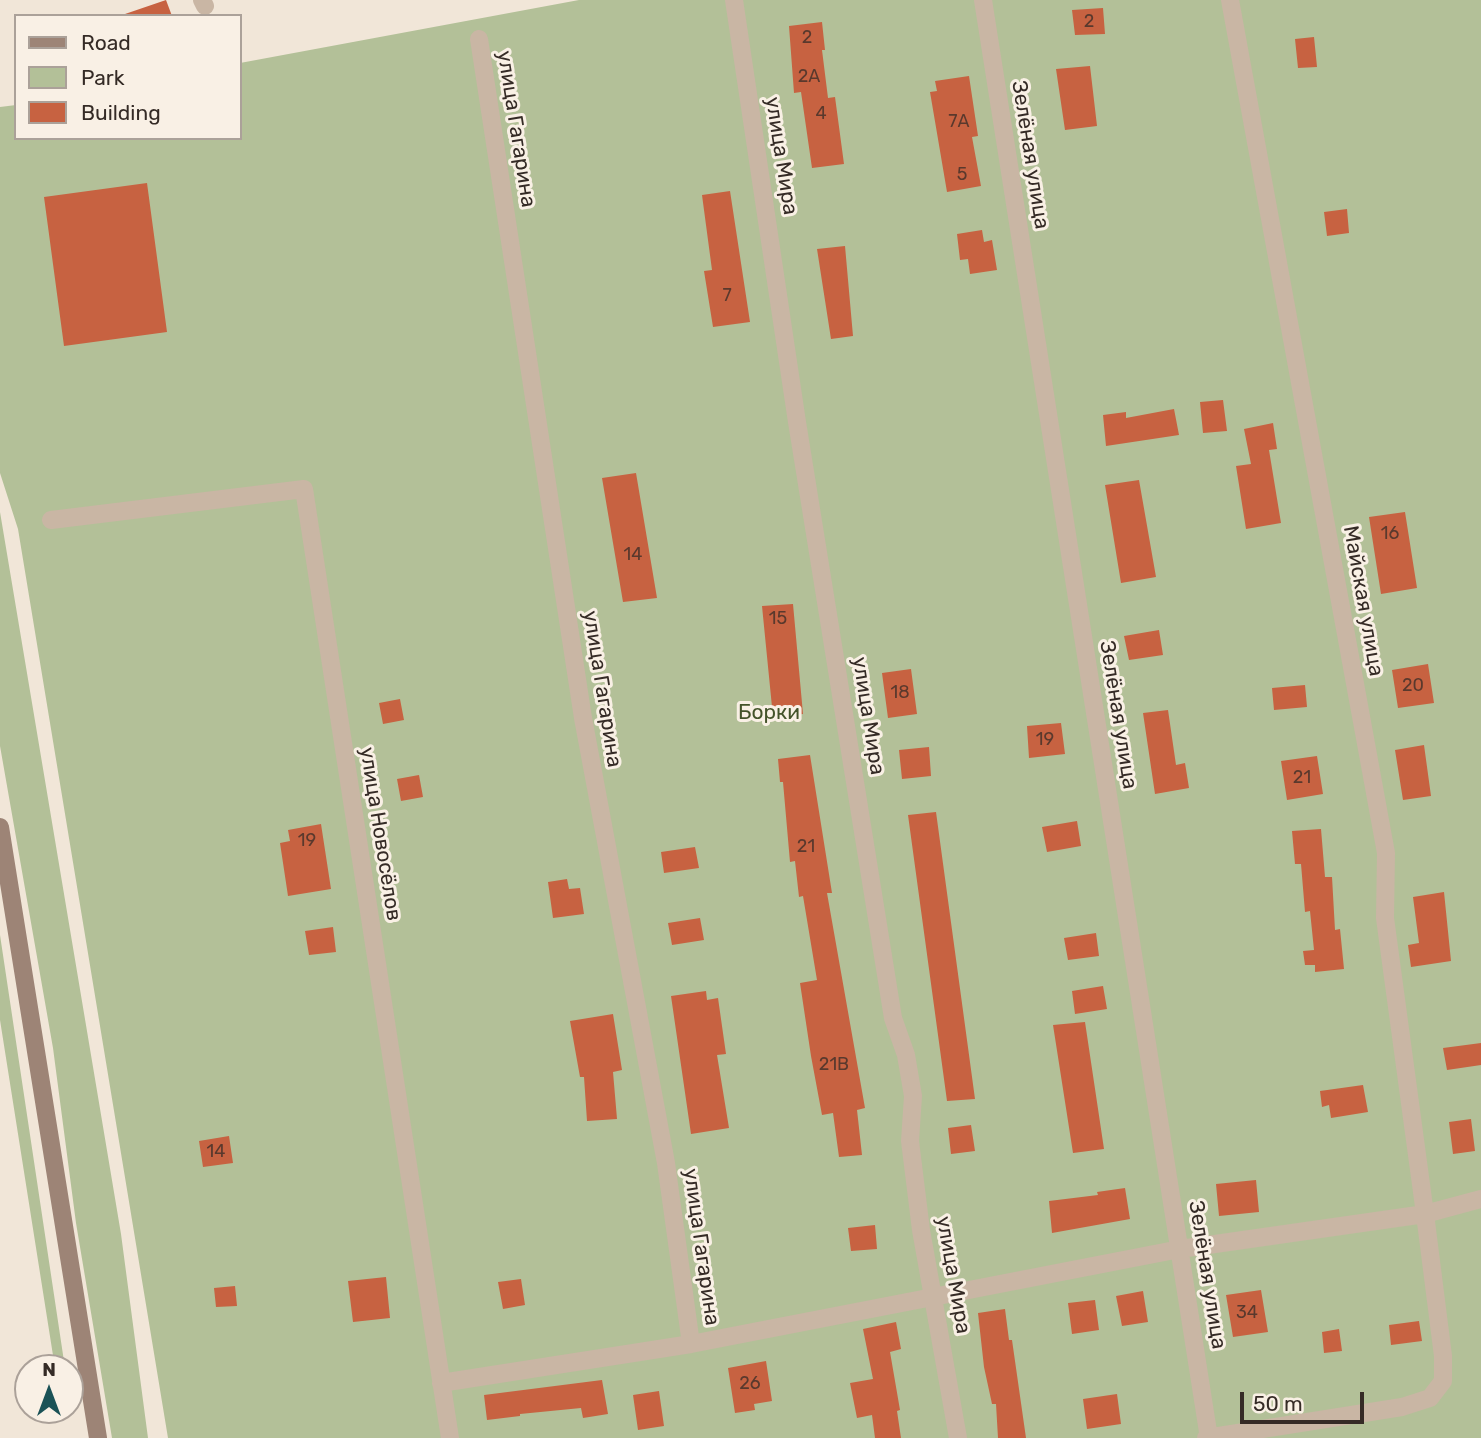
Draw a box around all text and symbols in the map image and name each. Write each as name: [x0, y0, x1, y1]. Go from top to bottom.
house number: 2: [1084, 11, 1094, 33]
legend: [14, 14, 242, 140]
house number: 2: [802, 27, 812, 49]
text: Road: [81, 30, 131, 55]
street label: улица Гагарина: [491, 49, 541, 209]
text: Park: [81, 65, 125, 90]
house number: 2А: [798, 66, 820, 88]
street label: Зелёная улица: [1006, 79, 1054, 231]
street label: улица Мира: [759, 95, 803, 217]
text: Building: [81, 100, 161, 125]
house number: 4: [815, 103, 827, 125]
house number: 7А: [948, 111, 970, 133]
house number: 5: [957, 164, 967, 186]
house number: 7: [722, 285, 732, 307]
house number: 16: [1381, 523, 1399, 545]
street label: Майская улица: [1337, 524, 1389, 678]
house number: 14: [624, 544, 642, 566]
house number: 15: [769, 608, 787, 630]
street label: улица Гагарина: [577, 609, 627, 769]
street label: Зелёная улица: [1094, 639, 1142, 791]
street label: улица Мира: [846, 655, 890, 777]
house number: 20: [1402, 675, 1424, 697]
house number: 18: [890, 682, 910, 704]
park label: Борки: [738, 700, 800, 726]
house number: 19: [1036, 729, 1054, 751]
street label: улица Новосёлов: [354, 745, 406, 923]
house number: 21: [1293, 767, 1311, 789]
house number: 19: [298, 830, 316, 852]
house number: 21: [797, 836, 815, 858]
house number: 21В: [819, 1054, 849, 1076]
house number: 14: [207, 1141, 225, 1163]
street label: улица Гагарина: [677, 1167, 725, 1327]
street label: Зелёная улица: [1183, 1199, 1231, 1351]
street label: улица Мира: [930, 1214, 976, 1336]
house number: 34: [1236, 1302, 1258, 1324]
north arrow: [14, 1354, 84, 1424]
text: N: [42, 1358, 56, 1381]
house number: 26: [739, 1373, 761, 1395]
scale bar: [1243, 1378, 1367, 1422]
text: 50 m: [1253, 1391, 1303, 1416]

